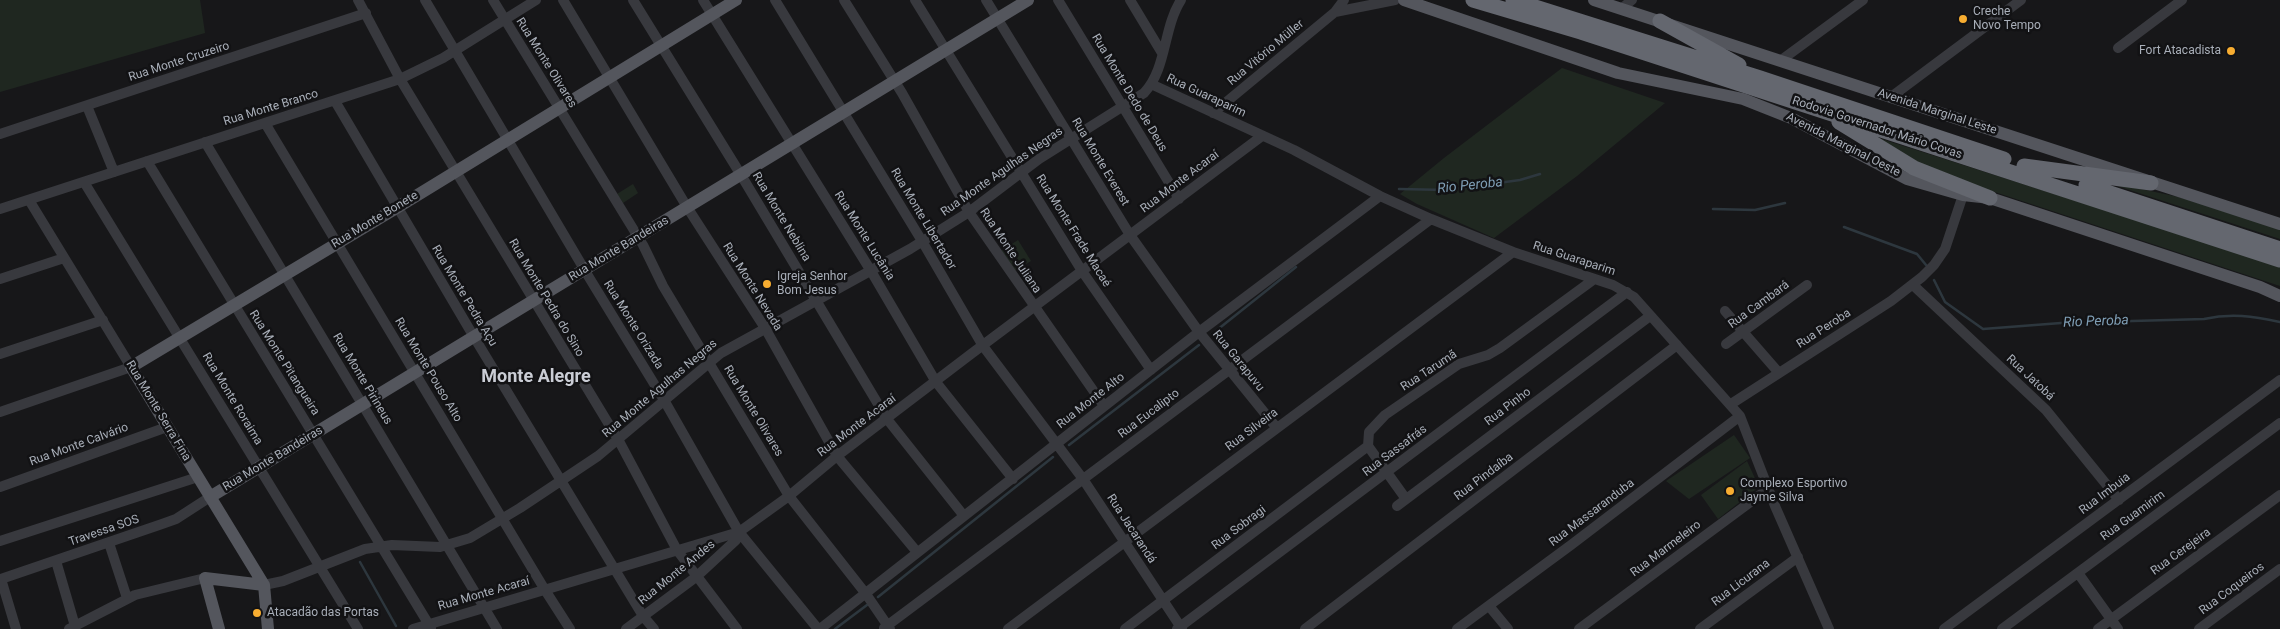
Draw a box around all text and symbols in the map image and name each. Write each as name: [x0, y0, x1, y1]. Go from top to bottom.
place label: Creche Novo Tempo: [1973, 5, 2041, 33]
marker: Creche Novo Tempo: [1957, 13, 1969, 25]
street label: Rua Monte Olivares: [512, 15, 580, 111]
street label: Rua Vitório Müller: [1225, 17, 1307, 89]
street label: Rua Monte Dedo de Deus: [1088, 32, 1170, 154]
street label: Rua Monte Cruzeiro: [127, 39, 231, 85]
place label: Fort Atacadista: [2139, 44, 2221, 58]
marker: Fort Atacadista: [2225, 45, 2237, 57]
street label: Rua Guaraparim: [1164, 71, 1248, 121]
street label: Avenida Marginal Leste: [1876, 86, 1998, 138]
street label: Rua Monte Branco: [222, 87, 320, 129]
street label: Rodovia Governador Mário Covas: [1790, 94, 1964, 162]
street label: Avenida Marginal Oeste: [1784, 110, 1902, 180]
street label: Rua Monte Everest: [1068, 115, 1132, 209]
street label: Rua Monte Agulhas Negras: [938, 124, 1066, 220]
street label: Rua Monte Acaraí: [1138, 148, 1222, 216]
street label: Rua Monte Libertador: [887, 166, 959, 272]
street label: Rua Monte Neblina: [749, 170, 813, 264]
street label: Rua Monte Frade Macaé: [1032, 172, 1114, 290]
water label: Rio Peroba: [1436, 174, 1504, 198]
street label: Rua Monte Bonete: [329, 189, 421, 251]
street label: Rua Monte Lucânia: [831, 189, 897, 283]
street label: Rua Monte Juliana: [976, 206, 1044, 296]
street label: Rua Monte Bandeiras: [566, 213, 672, 285]
street label: Rua Monte Pedra do Sino: [505, 237, 587, 359]
street label: Rua Guaraparim: [1531, 239, 1617, 279]
street label: Rua Monte Nevada: [719, 240, 785, 334]
street label: Rua Monte Pedra Açu: [428, 243, 500, 349]
place label: Igreja Senhor Bom Jesus: [777, 270, 847, 298]
street label: Rua Monte Orizada: [600, 278, 666, 372]
marker: Igreja Senhor Bom Jesus: [761, 278, 773, 290]
street label: Rua Cambará: [1726, 278, 1792, 332]
street label: Rua Peroba: [1794, 306, 1854, 352]
street label: Rua Monte Pitangueira: [246, 308, 322, 418]
water label: Rio Peroba: [2063, 312, 2129, 332]
street label: Rua Monte Pouso Alto: [391, 315, 465, 425]
street label: Rua Garapuvu: [1209, 328, 1267, 394]
street label: Rua Monte Pirineus: [329, 331, 395, 427]
street label: Rua Monte Agulhas Negras: [600, 337, 720, 441]
street label: Rua Tarumã: [1398, 347, 1460, 395]
street label: Rua Monte Roraima: [199, 350, 265, 448]
street label: Rua Jatobá: [2003, 352, 2057, 404]
street label: Rua Monte Serra Fina: [122, 358, 194, 464]
street label: Rua Monte Olivares: [720, 363, 786, 459]
district label: Monte Alegre: [481, 366, 591, 388]
street label: Rua Monte Alto: [1054, 370, 1128, 432]
street label: Rua Pinho: [1482, 385, 1534, 429]
street label: Rua Eucalipto: [1116, 386, 1182, 442]
street label: Rua Monte Acaraí: [815, 392, 899, 460]
street label: Rua Silveira: [1223, 406, 1281, 454]
street label: Rua Monte Calvário: [28, 420, 130, 470]
street label: Rua Sassafrás: [1360, 422, 1430, 480]
street label: Rua Monte Bandeiras: [220, 423, 326, 495]
street label: Rua Pindaíba: [1452, 450, 1516, 504]
street label: Rua Imbuia: [2077, 470, 2133, 518]
street label: Rua Massaranduba: [1547, 476, 1637, 550]
place label: Complexo Esportivo Jayme Silva: [1740, 477, 1847, 505]
marker: Complexo Esportivo Jayme Silva: [1724, 485, 1736, 497]
street label: Rua Guamirim: [2098, 488, 2168, 544]
street label: Rua Jacarandá: [1103, 492, 1159, 566]
street label: Rua Sobragi: [1209, 503, 1269, 553]
street label: Travessa SOS: [67, 512, 141, 550]
street label: Rua Marmeleiro: [1628, 518, 1704, 580]
street label: Rua Cerejeira: [2148, 525, 2214, 579]
street label: Rua Monte Andes: [636, 538, 718, 608]
street label: Rua Licurana: [1709, 556, 1773, 610]
street label: Rua Coqueiros: [2197, 560, 2267, 618]
street label: Rua Monte Acaraí: [437, 574, 531, 614]
place label: Atacadão das Portas: [267, 606, 379, 620]
marker: Atacadão das Portas: [251, 607, 263, 619]

